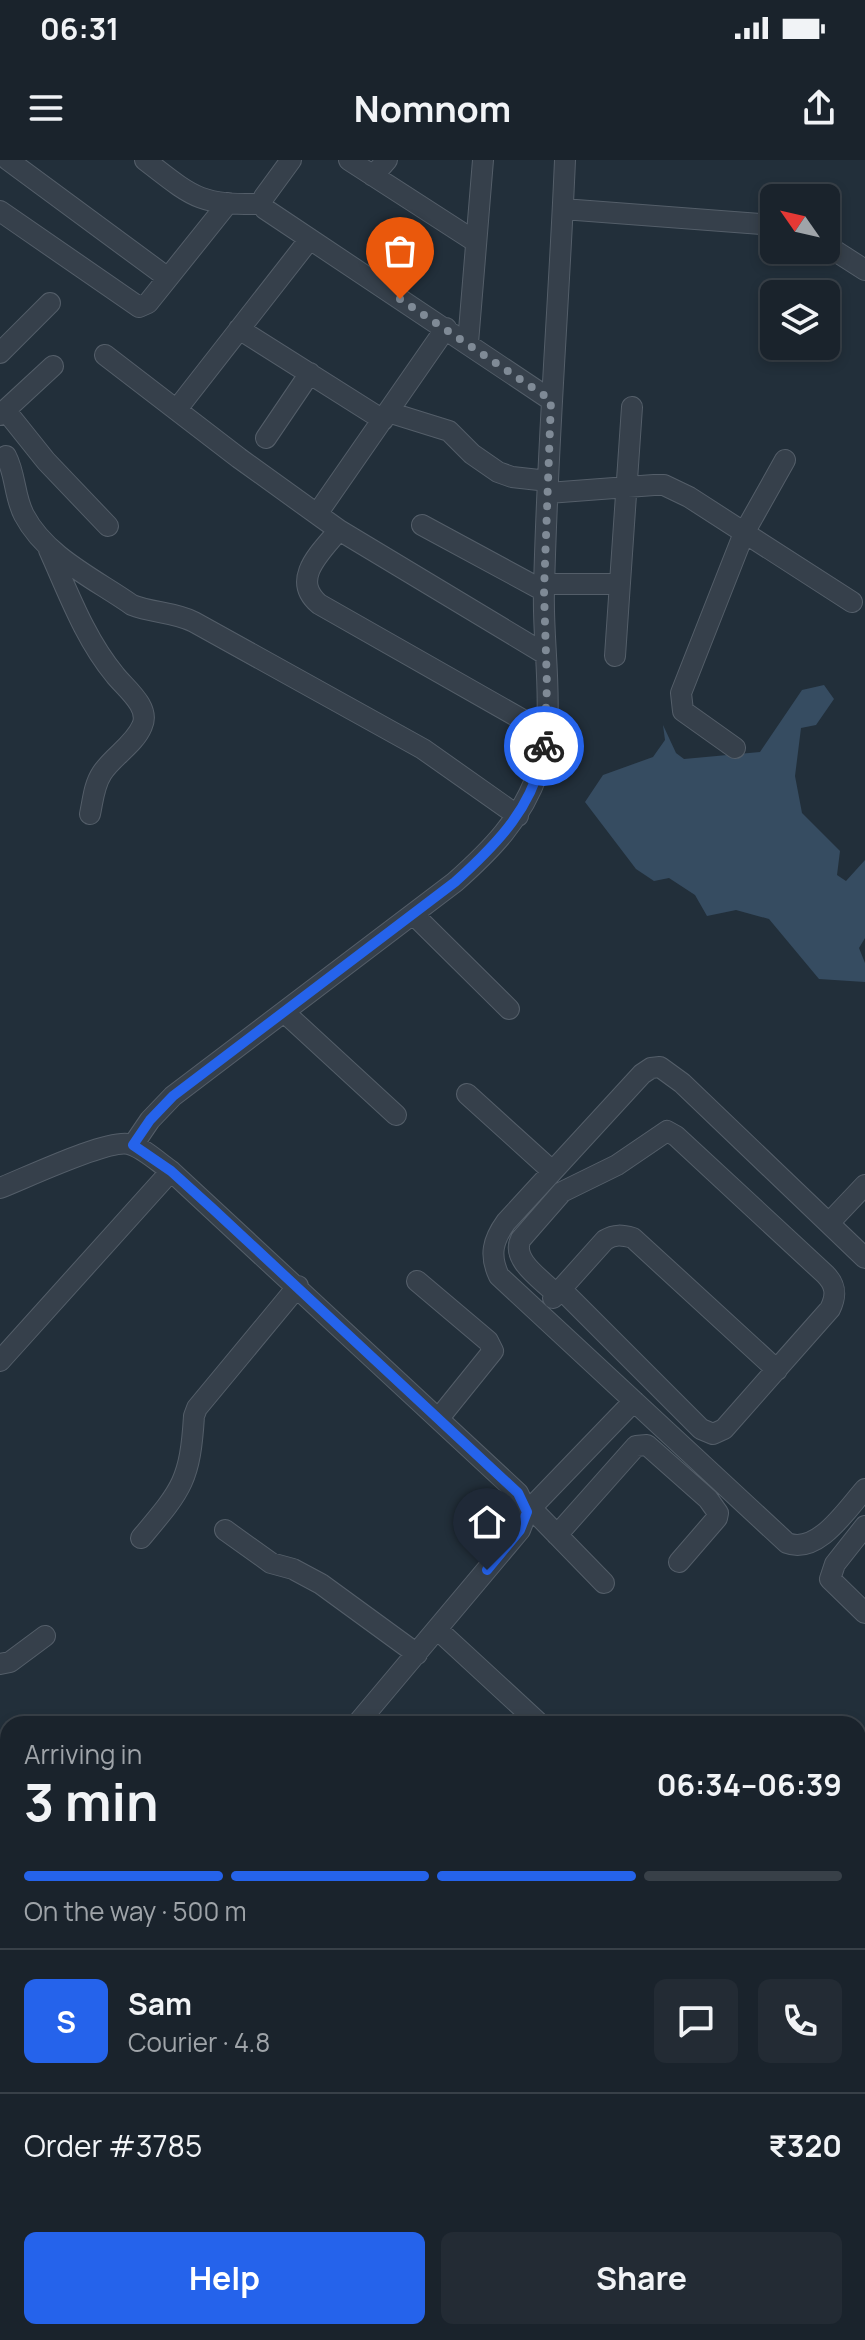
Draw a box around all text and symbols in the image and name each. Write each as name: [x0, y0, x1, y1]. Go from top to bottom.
text: 06:31: [40, 8, 119, 49]
text: Nomnom: [354, 84, 511, 133]
icon: menu: [24, 86, 68, 130]
icon: share: [797, 86, 841, 130]
north arrow: [760, 184, 840, 264]
map controls: [760, 184, 840, 360]
pin: [366, 217, 434, 299]
icon: bag: [378, 229, 422, 273]
button: layers: [760, 280, 840, 360]
courier: [504, 706, 584, 786]
icon: bike: [522, 724, 566, 768]
pin: [453, 1488, 521, 1570]
icon: home: [465, 1500, 509, 1544]
text: Arriving in: [24, 1736, 142, 1772]
text: 06:34–06:39: [657, 1764, 842, 1805]
text: 3 min: [24, 1766, 159, 1837]
text: On the way · 500 m: [24, 1893, 247, 1929]
button: chat: [654, 1979, 738, 2063]
button: phone: [758, 1979, 842, 2063]
text: Sam: [128, 1983, 192, 2024]
text: S: [56, 2001, 76, 2042]
text: Courier · 4.8: [128, 2024, 270, 2060]
text: Order #3785: [24, 2125, 202, 2166]
text: ₹320: [768, 2125, 842, 2166]
button: Help: [24, 2232, 425, 2324]
button: Share: [441, 2232, 842, 2324]

